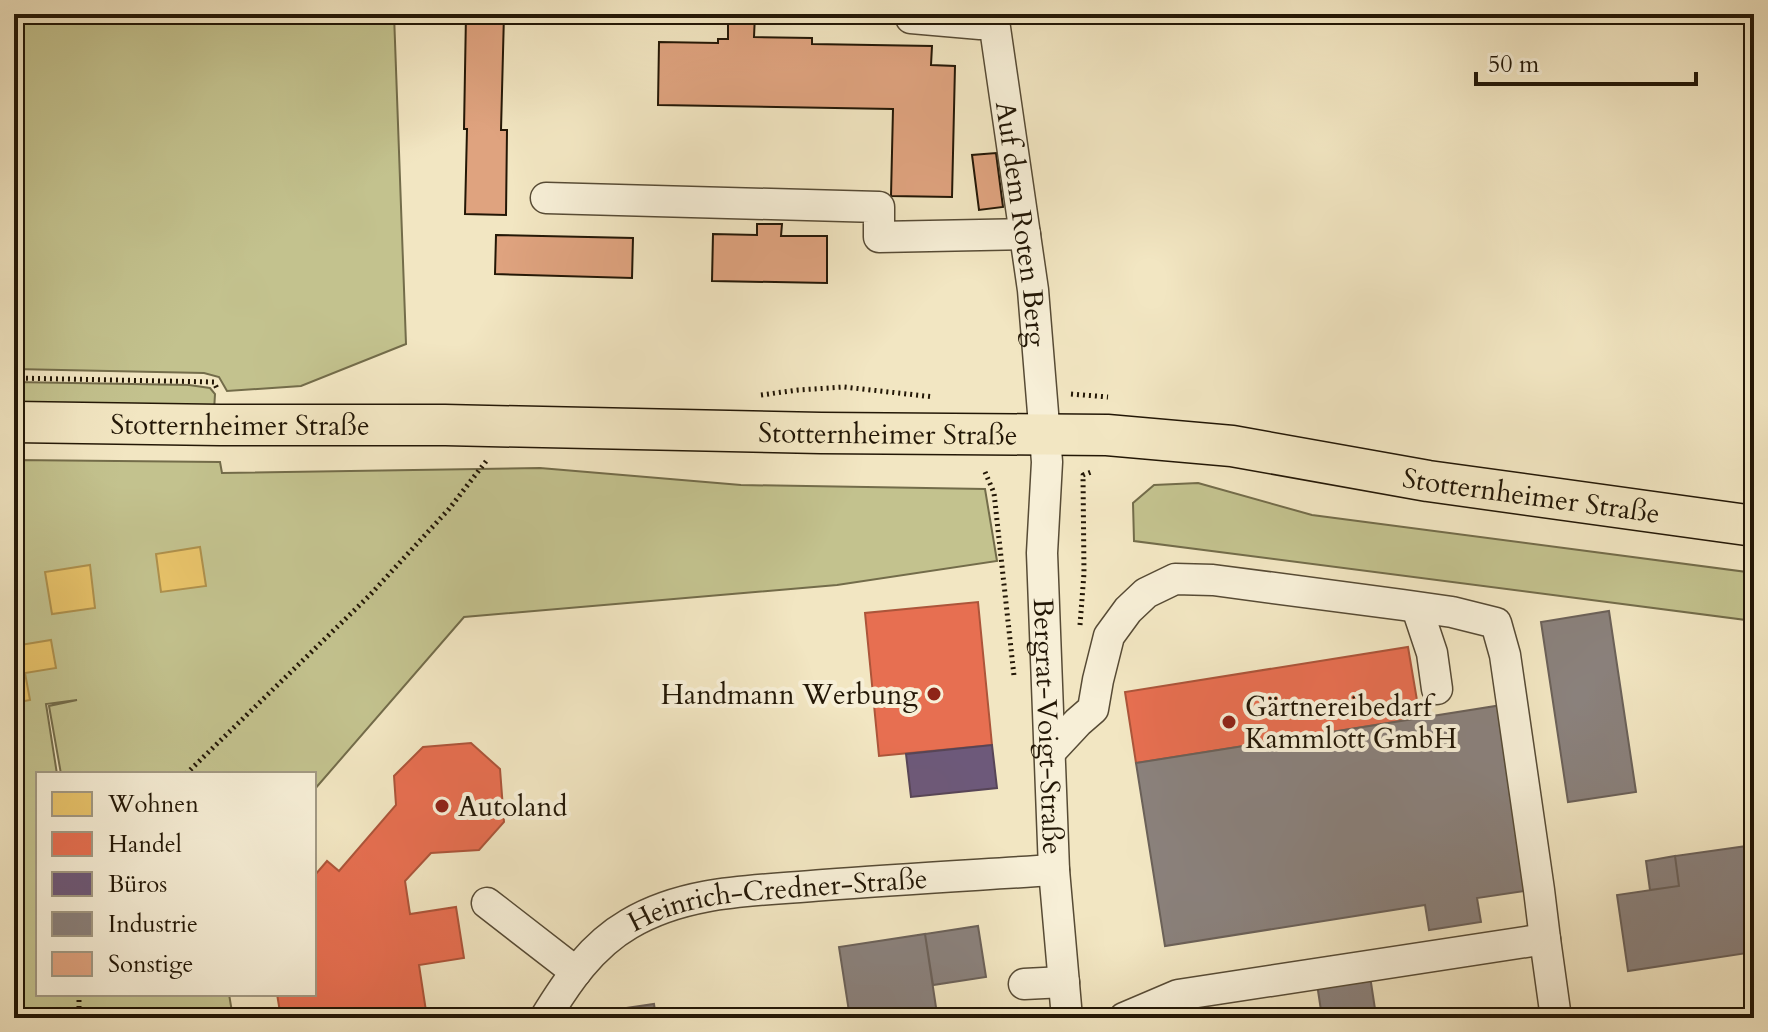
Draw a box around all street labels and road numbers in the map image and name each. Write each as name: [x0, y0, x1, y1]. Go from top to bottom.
street label: Auf dem Roten Berg: [986, 99, 1056, 349]
street label: Stotternheimer Straße: [110, 405, 370, 445]
street label: Stotternheimer Straße: [758, 414, 1018, 454]
street label: Stotternheimer Straße: [1400, 459, 1662, 533]
street label: Bergrat-Voigt-Straße: [1024, 597, 1071, 855]
street label: Heinrich-Credner-Straße: [621, 860, 929, 941]

